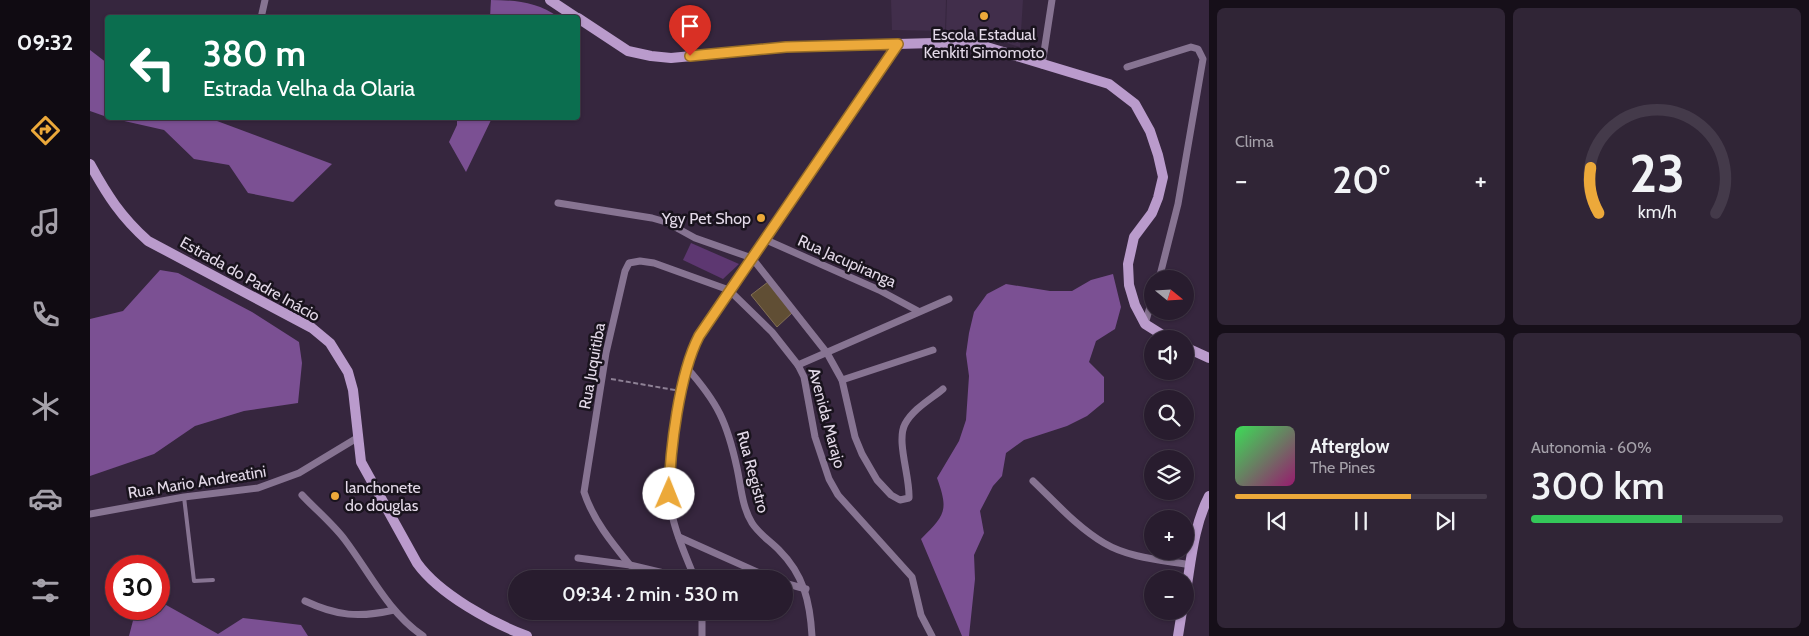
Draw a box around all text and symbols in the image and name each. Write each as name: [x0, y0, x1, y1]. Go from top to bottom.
pin: [669, 5, 711, 56]
marker: Escola Estadual Kenkiti Simomoto: [978, 10, 990, 22]
icon: arrive: [676, 12, 704, 40]
place label: Escola Estadual Kenkiti Simomoto: [924, 25, 1045, 62]
text: 09:32: [17, 29, 73, 56]
text: 380 m: [203, 32, 306, 75]
icon: left: [120, 35, 185, 100]
text: Estrada Velha da Olaria: [203, 75, 415, 102]
icon: directions: [28, 113, 63, 148]
text: Clima: [1235, 132, 1274, 151]
text: 23: [1629, 142, 1685, 205]
text: 20°: [1332, 156, 1390, 203]
text: −: [1235, 163, 1247, 197]
text: +: [1475, 163, 1487, 197]
text: km/h: [1637, 201, 1677, 222]
icon: music: [28, 205, 63, 240]
place label: Ygy Pet Shop: [661, 209, 751, 228]
marker: Ygy Pet Shop: [755, 212, 767, 224]
street label: Rua Jacupiranga: [795, 231, 900, 291]
street label: Estrada do Padre Inácio: [177, 233, 323, 325]
north arrow: [1144, 270, 1194, 320]
map controls: [1144, 270, 1194, 620]
icon: phone: [28, 297, 63, 332]
street label: Rua Juquitiba: [575, 321, 609, 411]
button: sound: [1144, 330, 1194, 380]
street label: Avenida Marajo: [804, 366, 850, 470]
icon: climate: [28, 389, 63, 424]
button: search: [1144, 390, 1194, 440]
street label: Rua Registro: [733, 429, 773, 515]
text: Afterglow: [1310, 435, 1390, 458]
text: Autonomia · 60%: [1531, 438, 1652, 457]
button: layers: [1144, 450, 1194, 500]
text: The Pines: [1310, 458, 1375, 477]
street label: Rua Mario Andreatini: [126, 462, 268, 502]
text: 300 km: [1531, 462, 1665, 509]
position arrow: [642, 467, 694, 519]
place label: lanchonete do douglas: [345, 478, 421, 515]
icon: car: [28, 481, 63, 516]
marker: lanchonete do douglas: [329, 490, 341, 502]
icon: previous: [1263, 507, 1291, 535]
icon: pause: [1347, 507, 1375, 535]
icon: next: [1431, 507, 1459, 535]
button: +: [1144, 510, 1194, 560]
speed limit sign: 30: [105, 555, 170, 620]
button: −: [1144, 570, 1194, 620]
icon: filters: [28, 573, 63, 608]
text: 09:34 · 2 min · 530 m: [562, 583, 739, 606]

